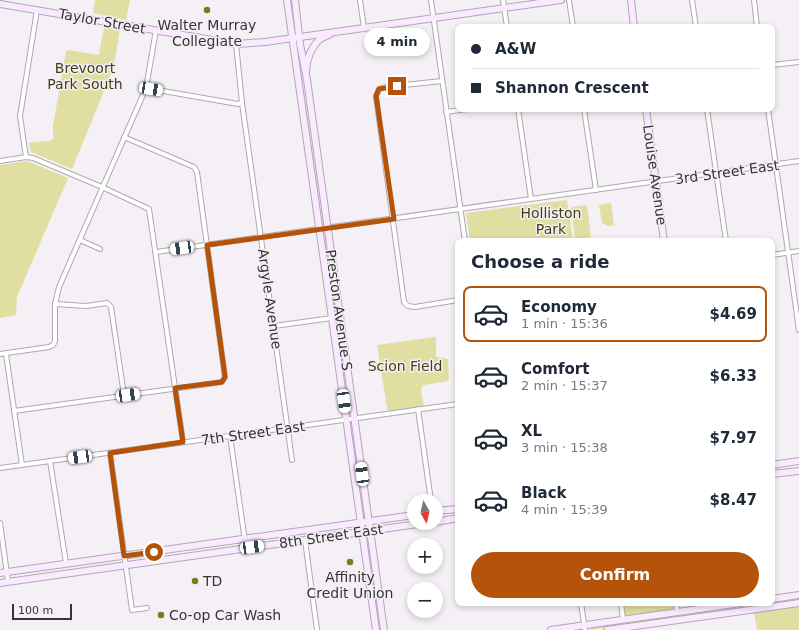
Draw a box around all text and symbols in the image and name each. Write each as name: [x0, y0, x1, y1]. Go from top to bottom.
street label: Taylor Street: [56, 5, 147, 37]
marker: Walter Murray Collegiate: [202, 5, 212, 15]
place label: Walter Murray Collegiate: [158, 17, 256, 49]
callout: 4 min: [364, 28, 430, 56]
text: 4 min: [377, 34, 417, 49]
text: A&W: [495, 40, 536, 58]
park label: Brevoort Park South: [47, 60, 123, 92]
route end: [388, 77, 406, 95]
text: Shannon Crescent: [495, 79, 649, 97]
car: [138, 81, 164, 97]
street label: Louise Avenue: [640, 124, 670, 226]
street label: 3rd Street East: [674, 157, 781, 187]
park label: Holliston Park: [521, 205, 581, 237]
car: [169, 240, 195, 256]
street label: Argyle Avenue: [255, 248, 285, 350]
street label: Preston Avenue S: [323, 248, 355, 372]
text: Choose a ride: [471, 251, 610, 272]
icon: car: [473, 296, 509, 332]
text: Economy: [521, 298, 597, 316]
text: $4.69: [710, 305, 757, 323]
text: 1 min · 15:36: [521, 316, 608, 331]
park label: Scion Field: [368, 358, 442, 374]
icon: car: [473, 358, 509, 394]
text: Comfort: [521, 360, 589, 378]
text: $6.33: [710, 367, 757, 385]
text: 2 min · 15:37: [521, 378, 608, 393]
car: [115, 387, 141, 403]
car: [336, 388, 352, 414]
street label: 7th Street East: [200, 418, 307, 448]
icon: car: [473, 420, 509, 456]
text: XL: [521, 422, 542, 440]
text: $7.97: [710, 429, 757, 447]
text: 3 min · 15:38: [521, 440, 608, 455]
car: [67, 449, 93, 465]
car: [354, 461, 370, 487]
icon: car: [473, 482, 509, 518]
text: Black: [521, 484, 567, 502]
text: $8.47: [710, 491, 757, 509]
north arrow: [407, 494, 443, 530]
map controls: [407, 494, 443, 618]
text: 4 min · 15:39: [521, 502, 608, 517]
street label: 8th Street East: [278, 521, 385, 551]
button: +: [407, 538, 443, 574]
car: [239, 539, 265, 555]
route start: [145, 543, 163, 561]
button: Confirm: [471, 552, 759, 598]
marker: Affinity Credit Union: [345, 557, 355, 567]
place label: Affinity Credit Union: [306, 569, 394, 601]
place label: TD: [202, 573, 222, 589]
marker: TD: [190, 576, 200, 586]
button: −: [407, 582, 443, 618]
scale bar: [12, 602, 72, 621]
text: 100 m: [18, 604, 53, 617]
place label: Co-op Car Wash: [169, 607, 281, 623]
marker: Co-op Car Wash: [156, 610, 166, 620]

